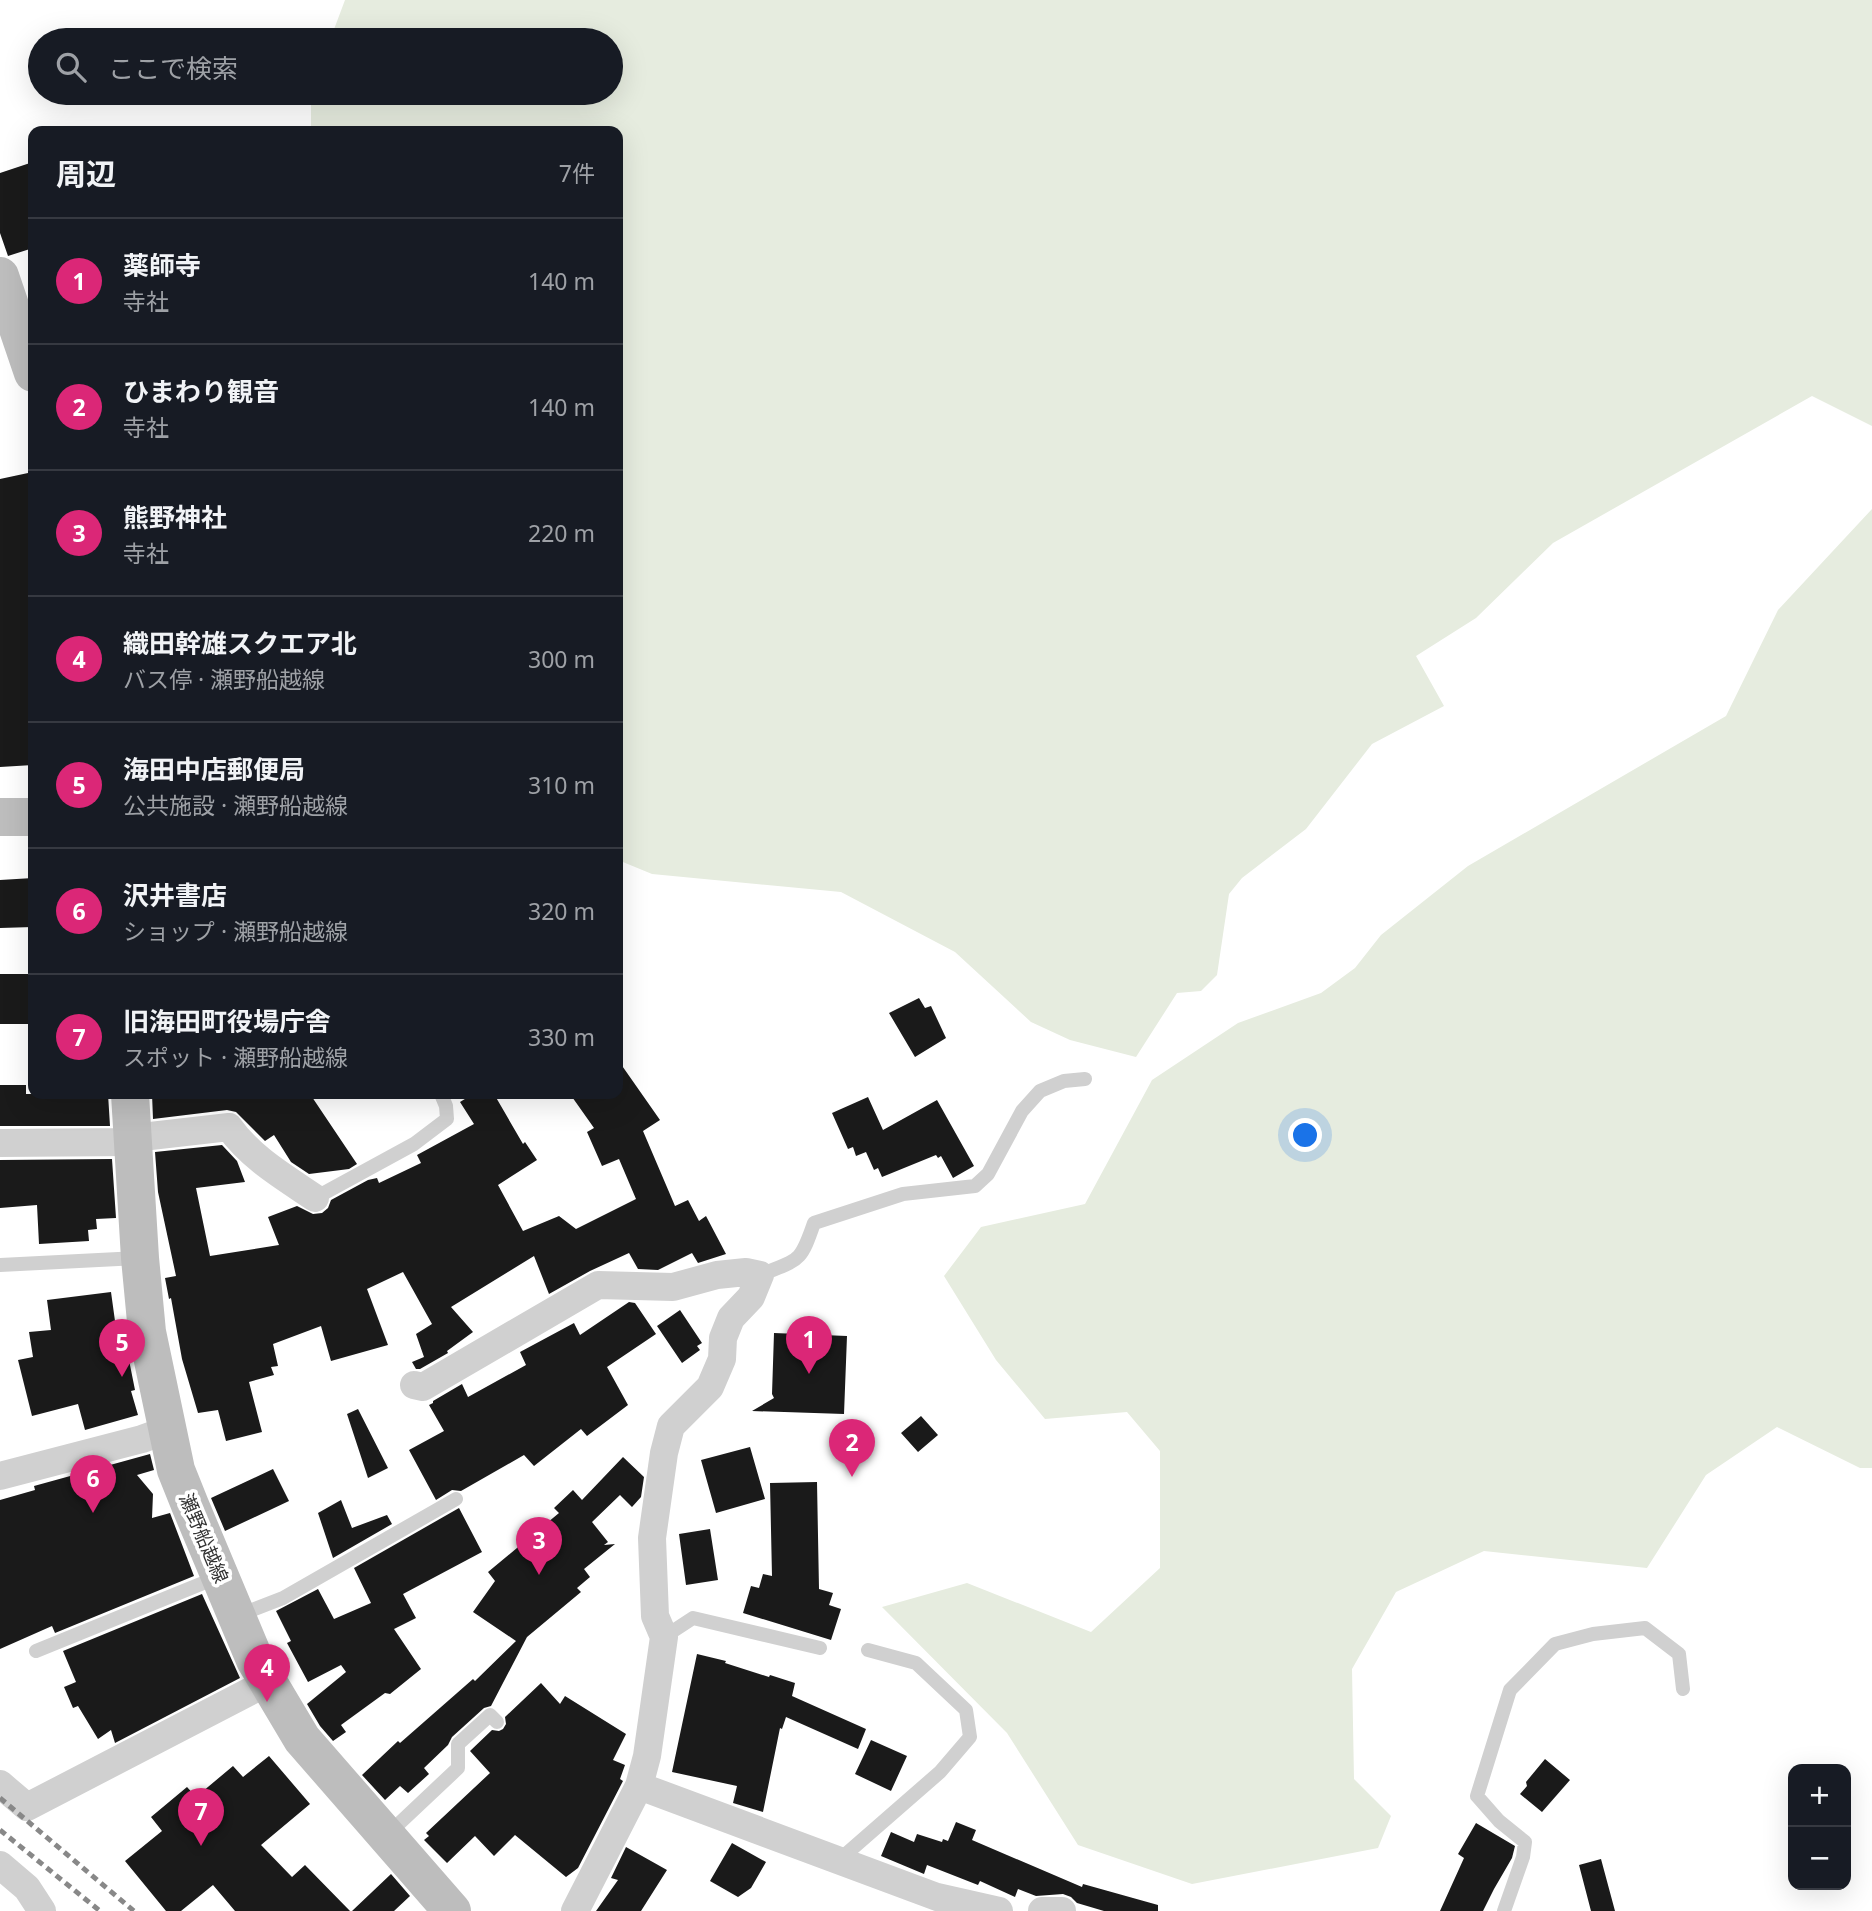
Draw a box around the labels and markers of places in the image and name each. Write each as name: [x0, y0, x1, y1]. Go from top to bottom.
pin: 1: [786, 1316, 832, 1374]
pin: 5: [99, 1319, 145, 1377]
pin: 2: [829, 1419, 875, 1477]
pin: 6: [70, 1455, 116, 1513]
pin: 3: [516, 1517, 562, 1575]
pin: 4: [244, 1644, 290, 1702]
pin: 7: [178, 1788, 224, 1846]

